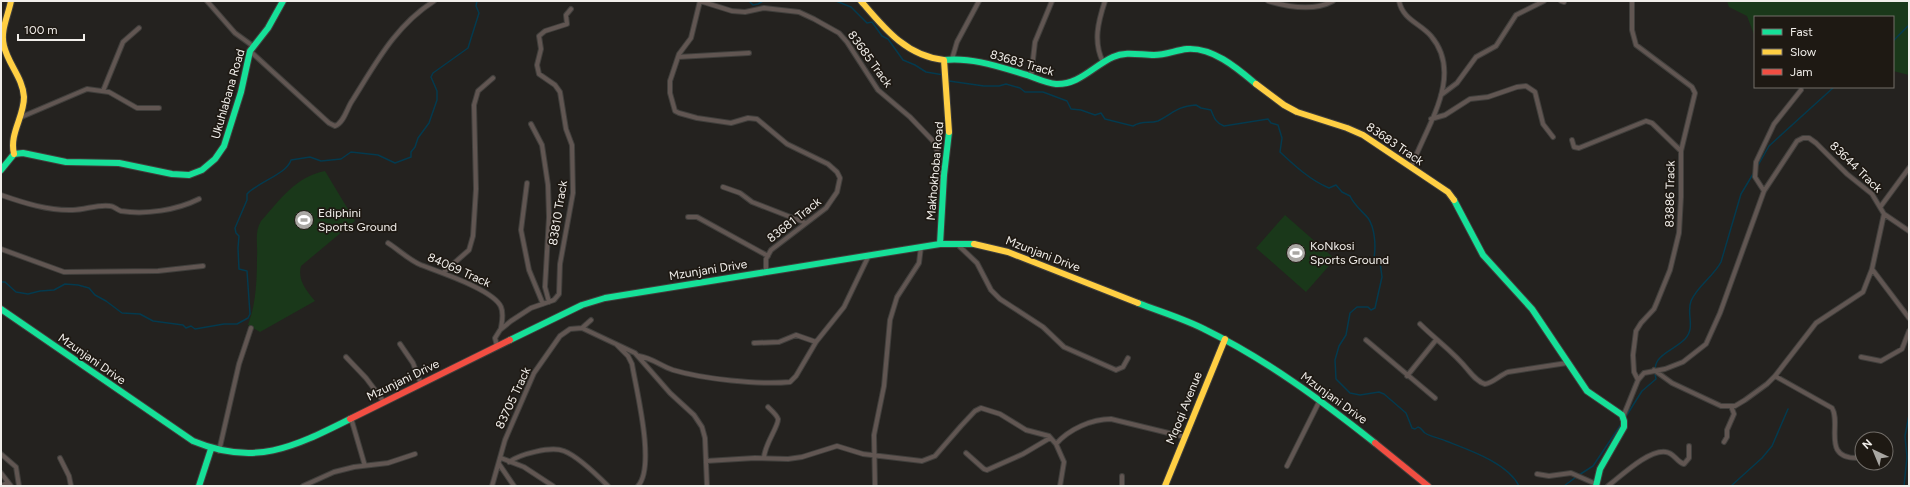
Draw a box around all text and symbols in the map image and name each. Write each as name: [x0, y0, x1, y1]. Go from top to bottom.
scale bar: [18, 16, 84, 42]
legend: [1754, 16, 1894, 88]
text: 100 m: [24, 23, 58, 37]
text: Fast: [1790, 25, 1813, 39]
street label: 83685 Track: [845, 28, 895, 90]
text: Slow: [1790, 45, 1817, 59]
street label: Ukuhlabana Road: [208, 47, 248, 141]
street label: 83683 Track: [988, 47, 1056, 79]
text: Jam: [1790, 65, 1813, 79]
street label: 83683 Track: [1364, 120, 1426, 168]
street label: Makhokhoba Road: [924, 121, 946, 221]
street label: 83644 Track: [1827, 139, 1885, 195]
street label: 83886 Track: [1662, 160, 1678, 228]
street label: 83810 Track: [546, 179, 570, 246]
street label: 83681 Track: [764, 195, 824, 245]
place label: Ediphini Sports Ground: [318, 206, 397, 234]
sports icon: Ediphini Sports Ground: [293, 209, 315, 231]
street label: Mzunjani Drive: [1004, 233, 1083, 275]
place label: KoNkosi Sports Ground: [1310, 239, 1389, 267]
sports icon: KoNkosi Sports Ground: [1285, 242, 1307, 264]
street label: 84069 Track: [425, 250, 493, 290]
street label: Mzunjani Drive: [668, 257, 749, 283]
street label: Mzunjani Drive: [56, 331, 129, 388]
street label: Mzunjani Drive: [364, 356, 442, 404]
street label: 83705 Track: [493, 365, 533, 431]
street label: Mqoqi Avenue: [1163, 369, 1205, 446]
street label: Mzunjani Drive: [1298, 369, 1370, 427]
north arrow: [1854, 431, 1894, 471]
text: N: [1860, 437, 1875, 452]

